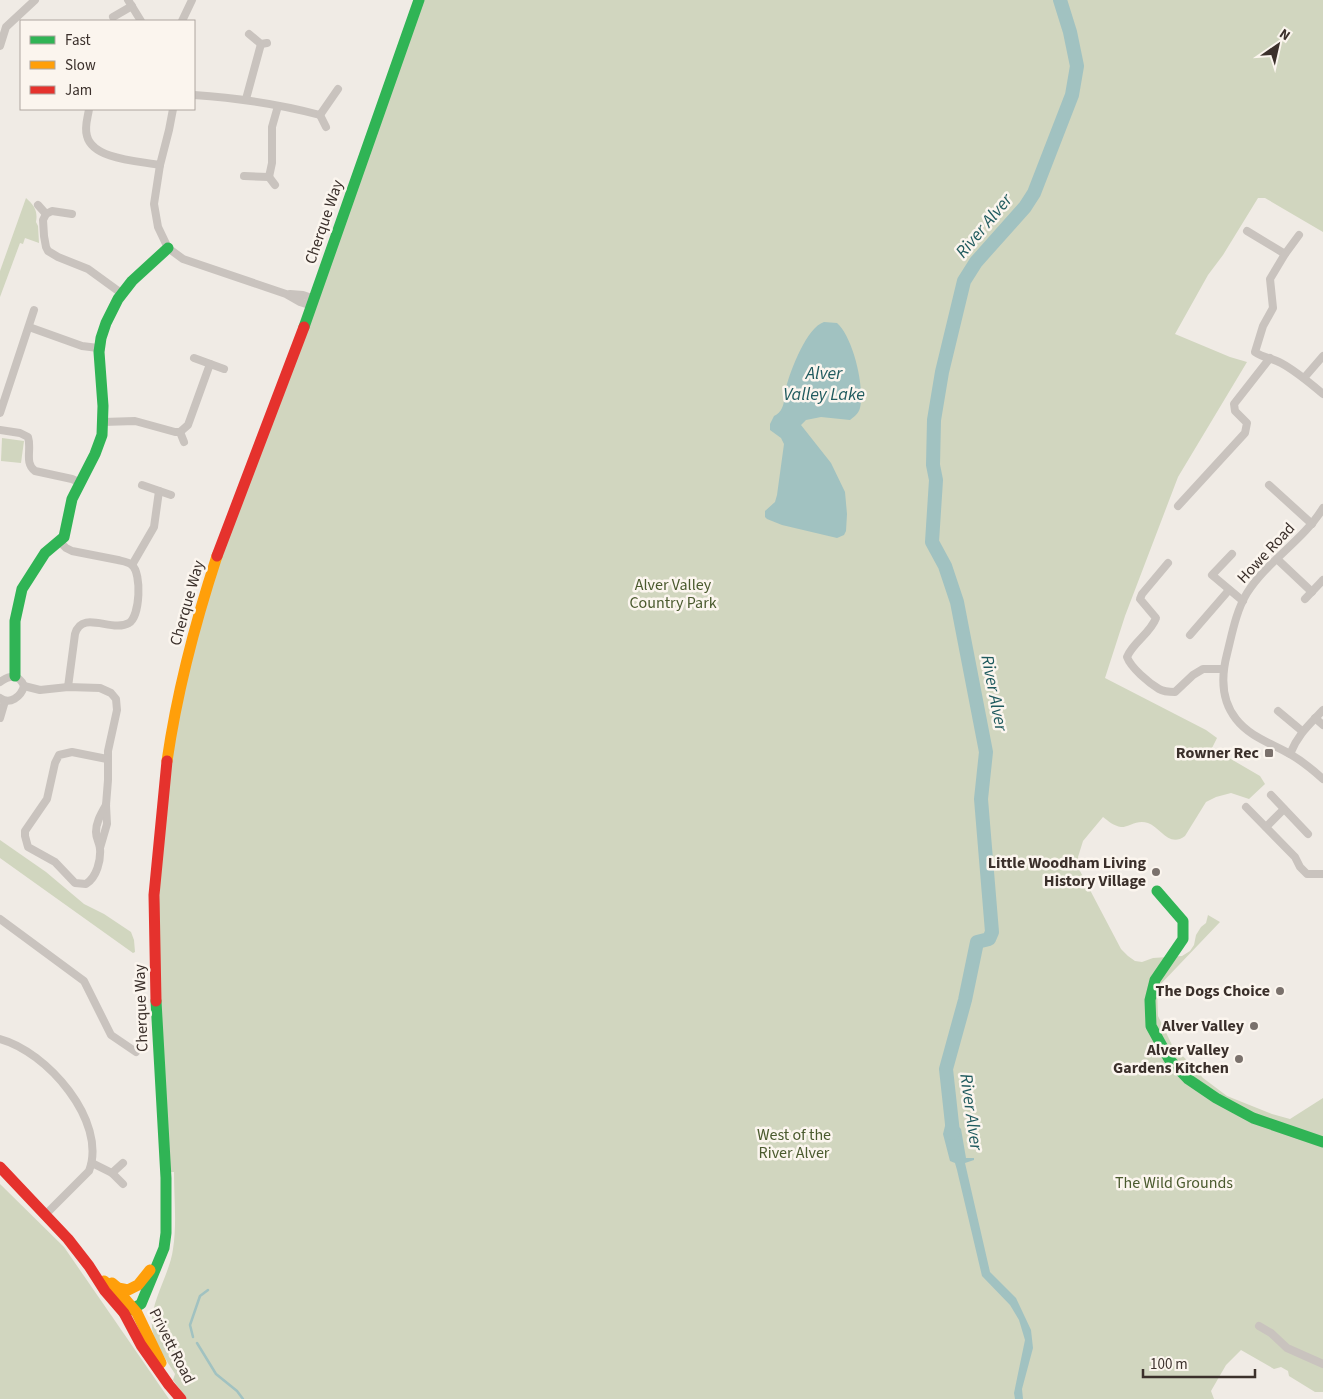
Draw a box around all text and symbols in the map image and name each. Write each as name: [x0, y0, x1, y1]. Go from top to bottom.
legend: [20, 20, 195, 110]
north arrow: [1253, 20, 1303, 70]
text: N: [1275, 24, 1294, 46]
text: Fast: [65, 30, 91, 51]
text: Slow: [65, 55, 96, 76]
text: Jam: [65, 80, 92, 101]
street label: Cherque Way: [299, 176, 349, 267]
water label: River Alver: [950, 188, 1019, 264]
water label: Alver Valley Lake: [783, 361, 865, 407]
street label: Howe Road: [1232, 518, 1300, 588]
street label: Cherque Way: [164, 557, 210, 648]
park label: Alver Valley Country Park: [629, 574, 717, 614]
water label: River Alver: [974, 653, 1014, 734]
place label: Rowner Rec: [1176, 742, 1260, 764]
marker: Rowner Rec: [1263, 747, 1275, 759]
place label: Little Woodham Living History Village: [988, 852, 1146, 892]
marker: Little Woodham Living History Village: [1150, 866, 1162, 878]
street label: Cherque Way: [128, 963, 154, 1052]
place label: The Dogs Choice: [1156, 980, 1270, 1002]
marker: The Dogs Choice: [1274, 985, 1286, 997]
place label: Alver Valley: [1161, 1015, 1245, 1037]
marker: Alver Valley: [1248, 1020, 1260, 1032]
place label: Alver Valley Gardens Kitchen: [1113, 1039, 1230, 1079]
marker: Alver Valley Gardens Kitchen: [1233, 1053, 1245, 1065]
water label: River Alver: [953, 1072, 989, 1153]
park label: West of the River Alver: [757, 1124, 831, 1164]
park label: The Wild Grounds: [1115, 1172, 1233, 1194]
street label: Privett Road: [144, 1305, 200, 1387]
scale bar: [1143, 1346, 1256, 1378]
text: 100 m: [1150, 1354, 1188, 1375]

